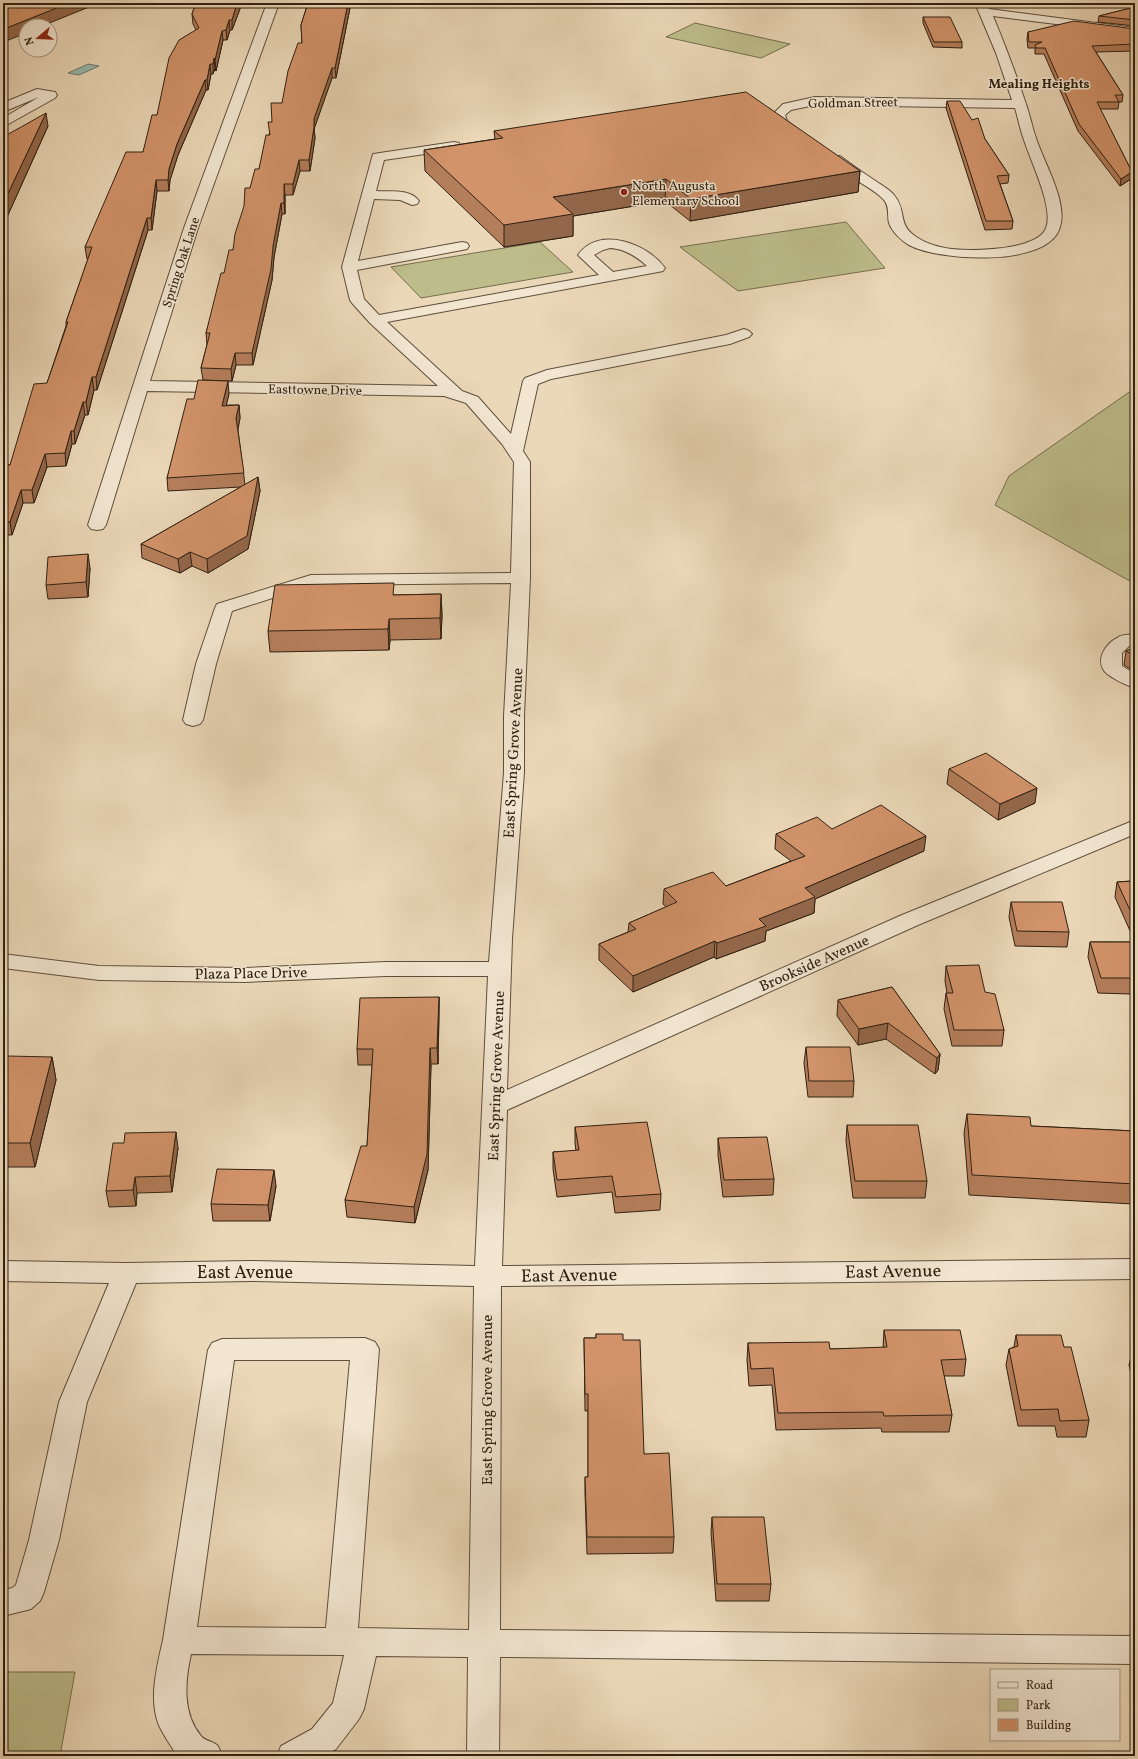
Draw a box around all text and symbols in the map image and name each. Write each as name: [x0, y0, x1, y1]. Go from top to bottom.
north arrow: [18, 18, 58, 58]
text: N: [22, 35, 38, 47]
district label: Mealing Heights: [988, 76, 1090, 94]
street label: Goldman Street: [808, 94, 899, 114]
place label: North Augusta Elementary School: [632, 178, 739, 211]
marker: North Augusta Elementary School: [619, 187, 629, 197]
street label: Spring Oak Lane: [159, 215, 205, 310]
street label: Easttowne Drive: [268, 381, 362, 401]
street label: East Spring Grove Avenue: [500, 667, 529, 839]
street label: Brookside Avenue: [756, 931, 873, 998]
street label: Plaza Place Drive: [194, 963, 308, 986]
street label: East Spring Grove Avenue: [484, 990, 511, 1162]
street label: East Avenue: [845, 1259, 941, 1286]
street label: East Avenue: [197, 1261, 293, 1286]
street label: East Avenue: [521, 1263, 617, 1290]
street label: East Spring Grove Avenue: [478, 1315, 499, 1485]
legend: [990, 1669, 1120, 1741]
text: Road: [1026, 1678, 1053, 1694]
text: Park: [1026, 1698, 1051, 1714]
text: Building: [1026, 1718, 1071, 1734]

